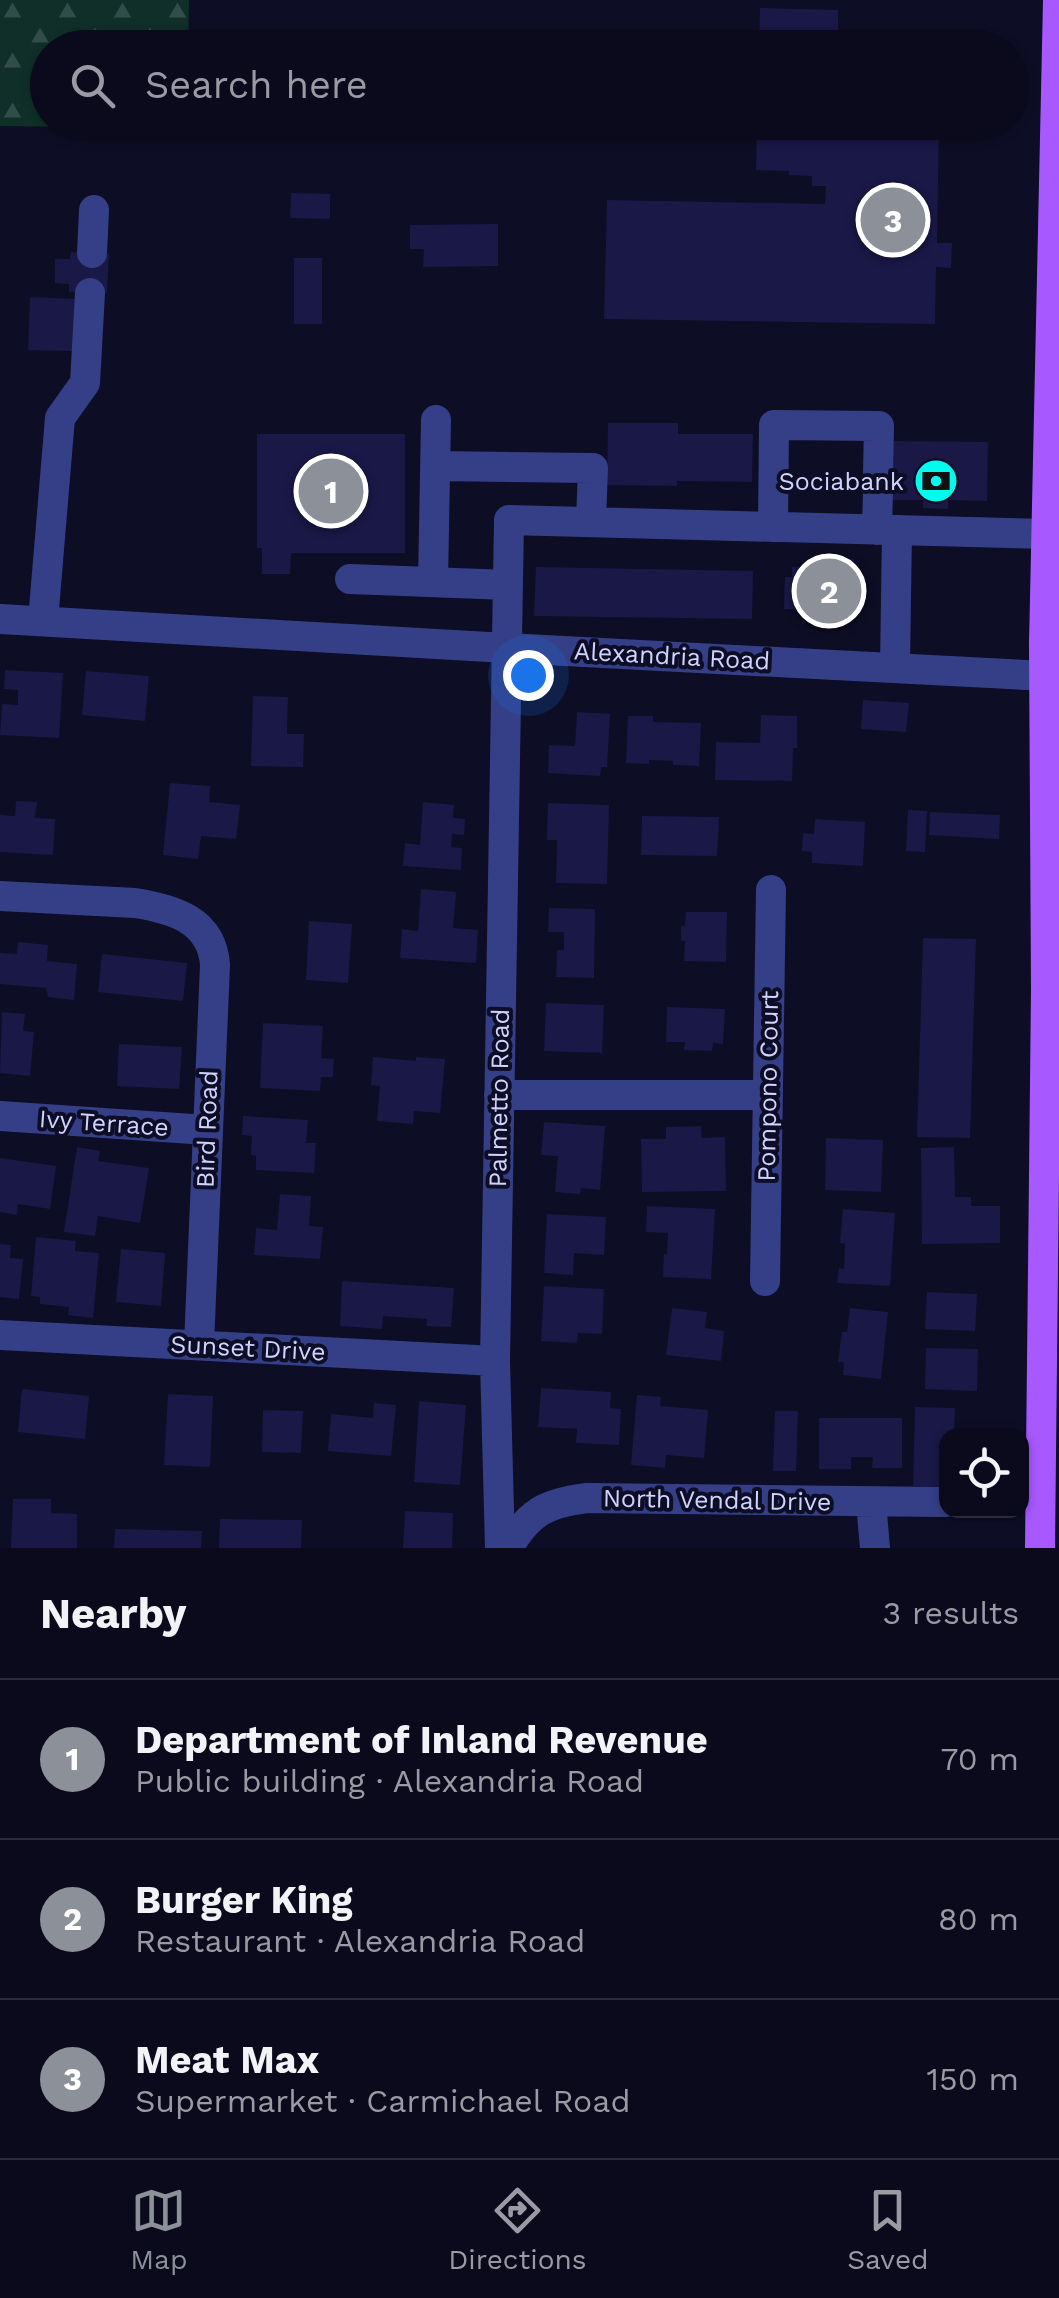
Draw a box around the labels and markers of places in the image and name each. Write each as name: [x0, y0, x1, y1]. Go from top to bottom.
pin: 3: [860, 182, 926, 258]
pin: 1: [298, 454, 364, 528]
bank icon: Sociabank: [913, 458, 959, 504]
place label: Sociabank: [779, 467, 904, 496]
pin: 2: [796, 554, 862, 628]

